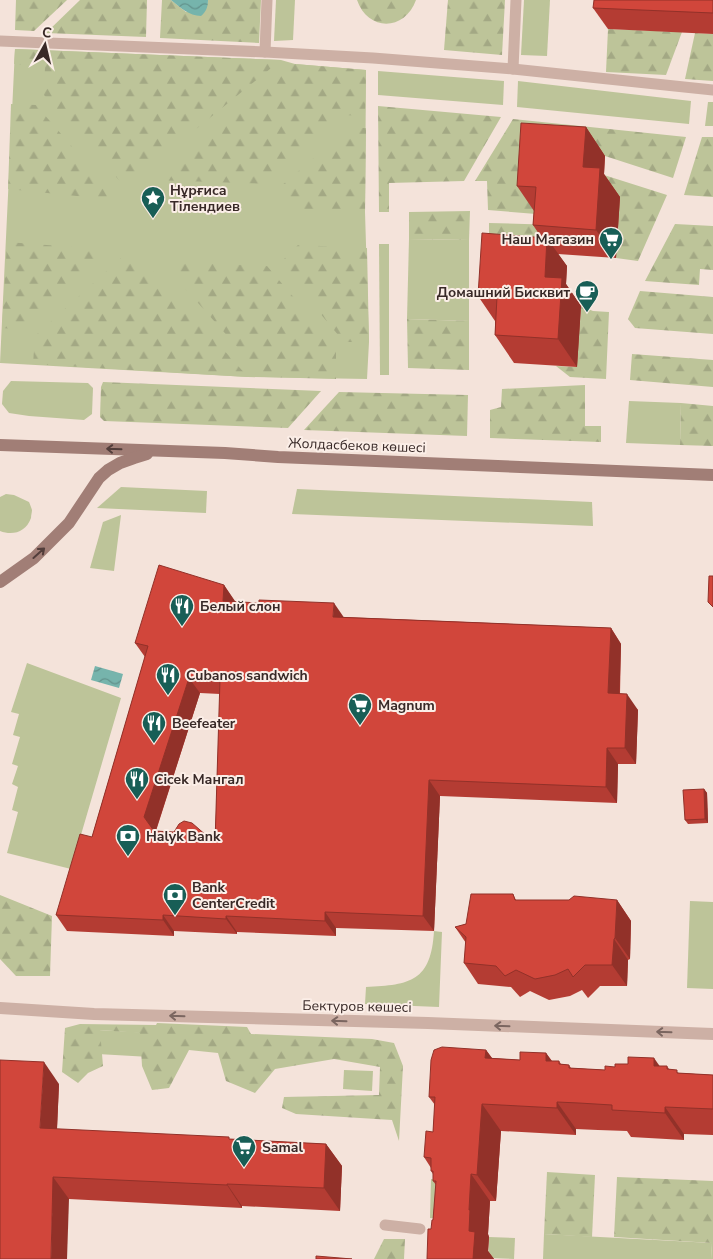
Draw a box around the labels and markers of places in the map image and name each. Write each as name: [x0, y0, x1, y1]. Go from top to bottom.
place label: Нұрғиса Тілендиев: [170, 181, 240, 216]
place icon: Нұрғиса Тілендиев: [140, 185, 166, 219]
supermarket icon: Наш Магазин: [598, 226, 624, 260]
place label: Наш Магазин: [501, 230, 594, 249]
cafe icon: Домашний Бисквит: [574, 279, 600, 313]
place label: Домашний Бисквит: [437, 283, 570, 302]
restaurant icon: Белый слон: [169, 593, 195, 627]
place label: Белый слон: [200, 597, 281, 616]
restaurant icon: Cubanos sandwich: [155, 662, 181, 696]
place label: Cubanos sandwich: [186, 666, 308, 685]
supermarket icon: Magnum: [347, 692, 373, 726]
place label: Magnum: [378, 696, 435, 715]
restaurant icon: Beefeater: [141, 710, 167, 744]
place label: Beefeater: [172, 714, 236, 733]
restaurant icon: Cicek Мангал: [124, 766, 150, 800]
place label: Cicek Мангал: [154, 770, 244, 789]
bank icon: Halyk Bank: [115, 823, 141, 857]
place label: Halyk Bank: [146, 827, 221, 846]
place label: Bank CenterCredit: [192, 878, 276, 913]
bank icon: Bank CenterCredit: [162, 882, 188, 916]
supermarket icon: Samal: [231, 1134, 257, 1168]
place label: Samal: [262, 1138, 303, 1157]

